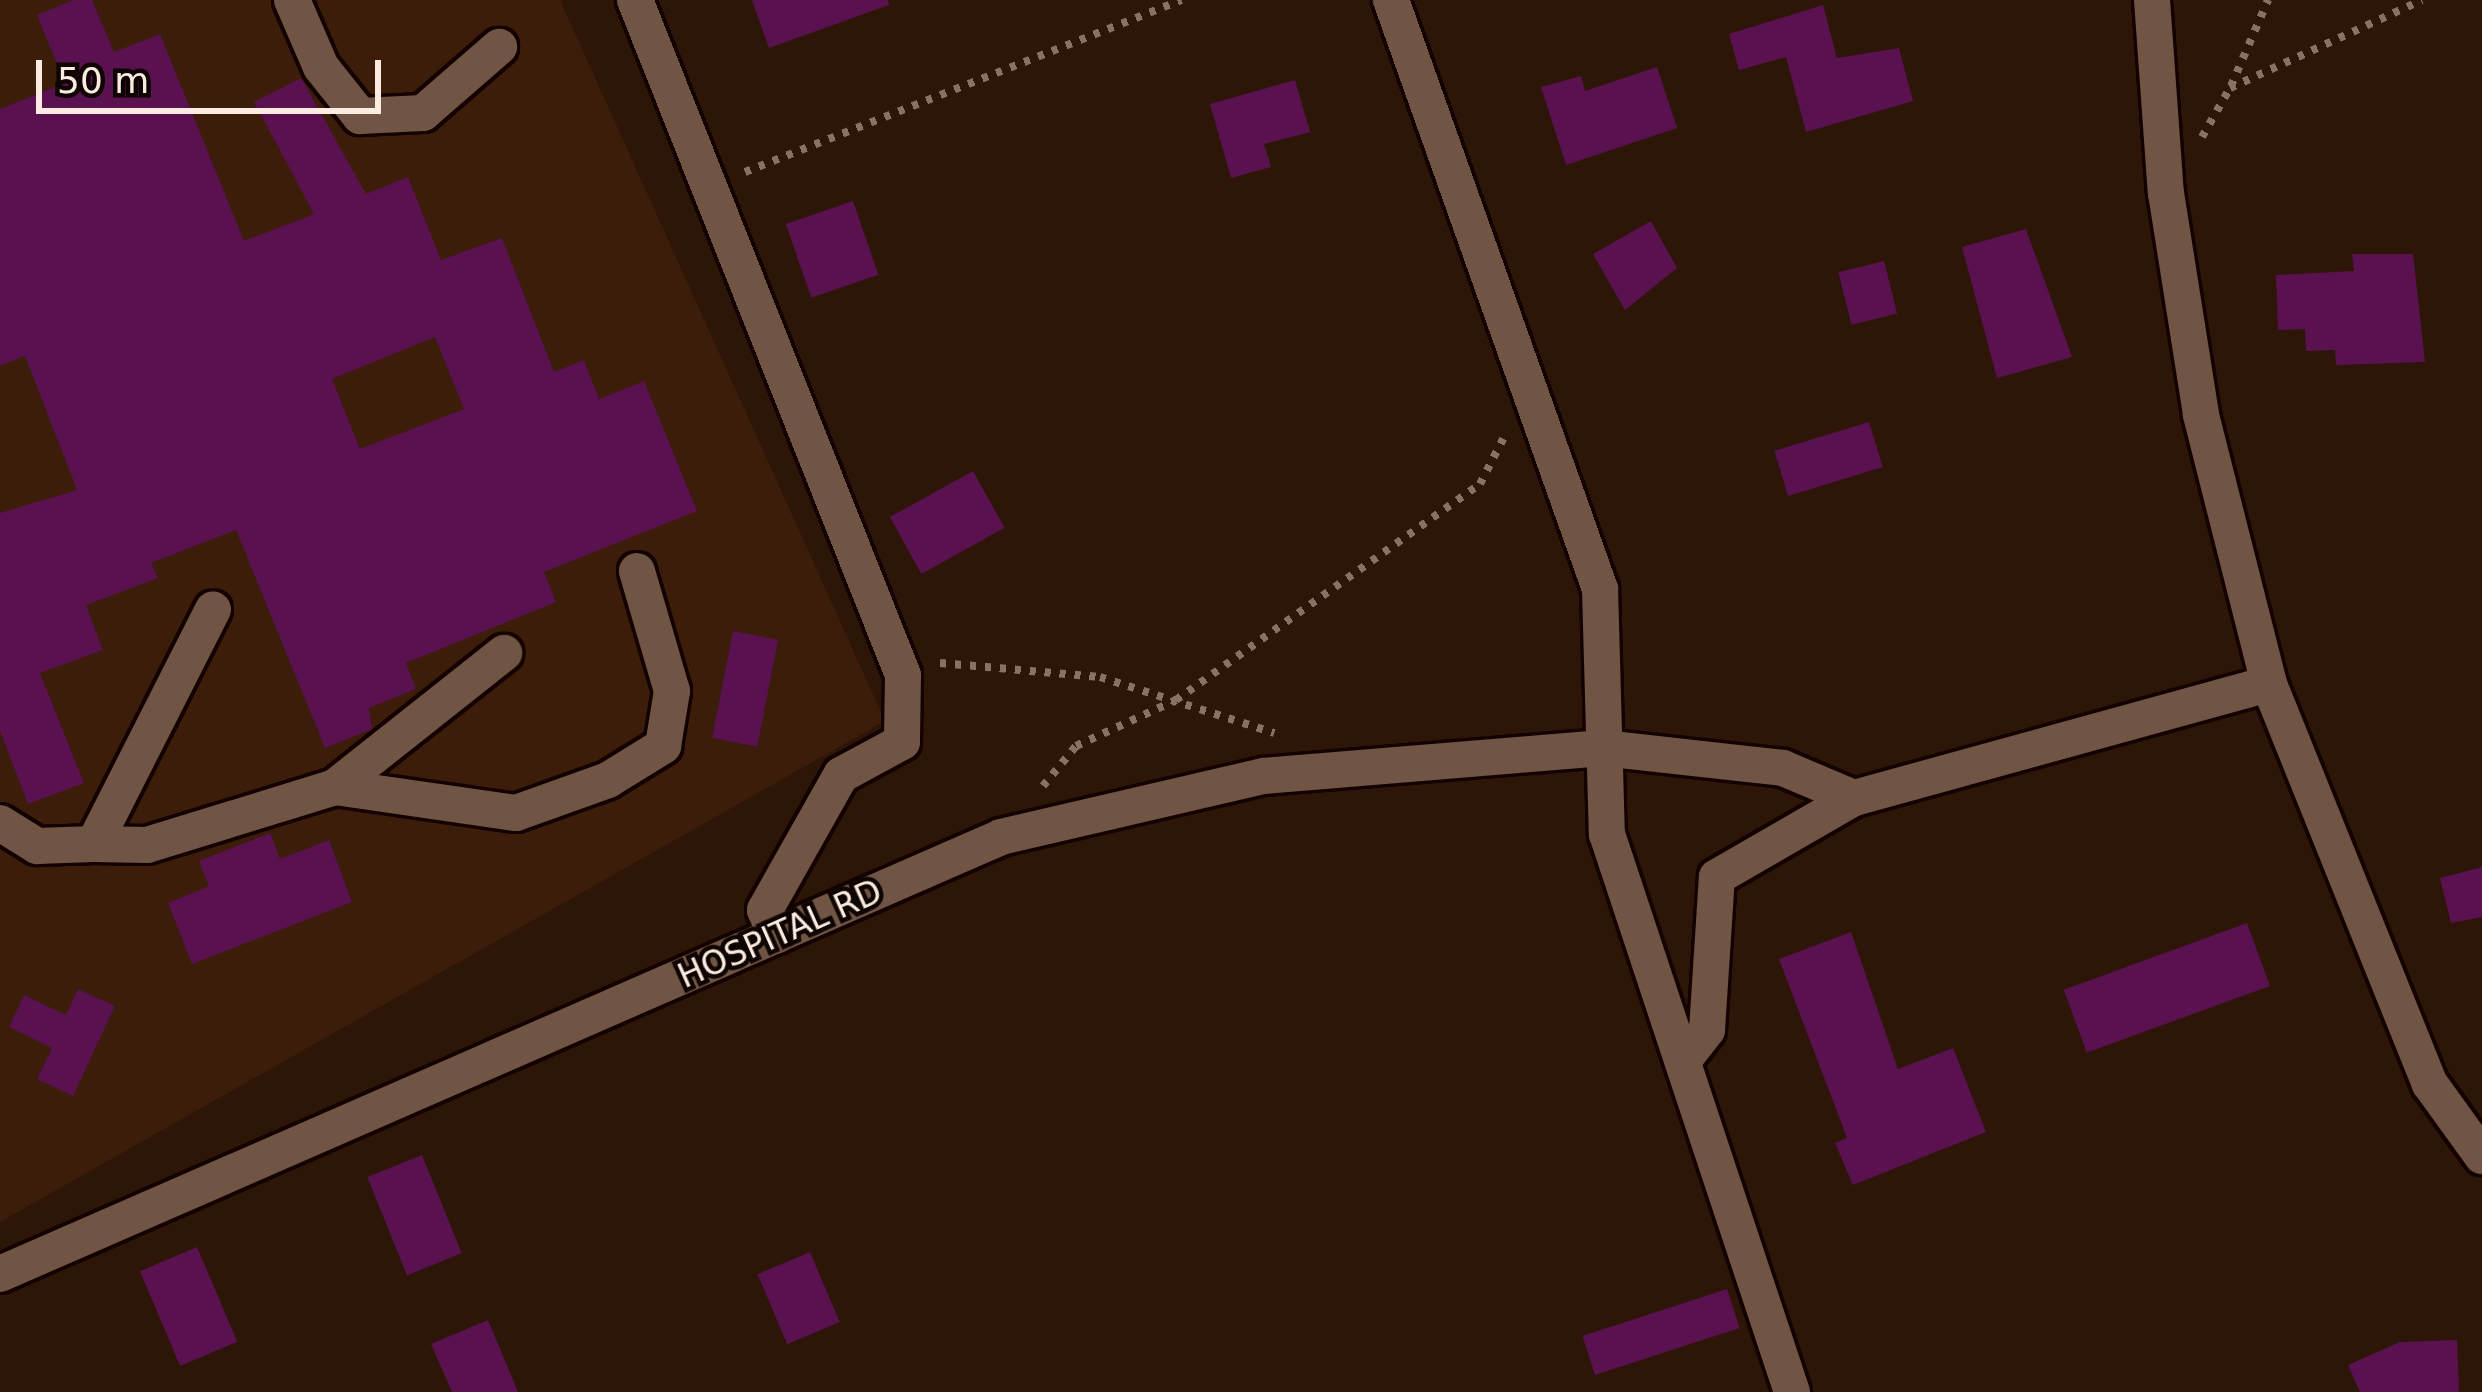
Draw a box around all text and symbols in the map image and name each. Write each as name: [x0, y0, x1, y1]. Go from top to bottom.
scale bar: [42, 36, 387, 110]
text: 50 m: [57, 60, 149, 101]
street label: HOSPITAL RD: [672, 871, 888, 997]

